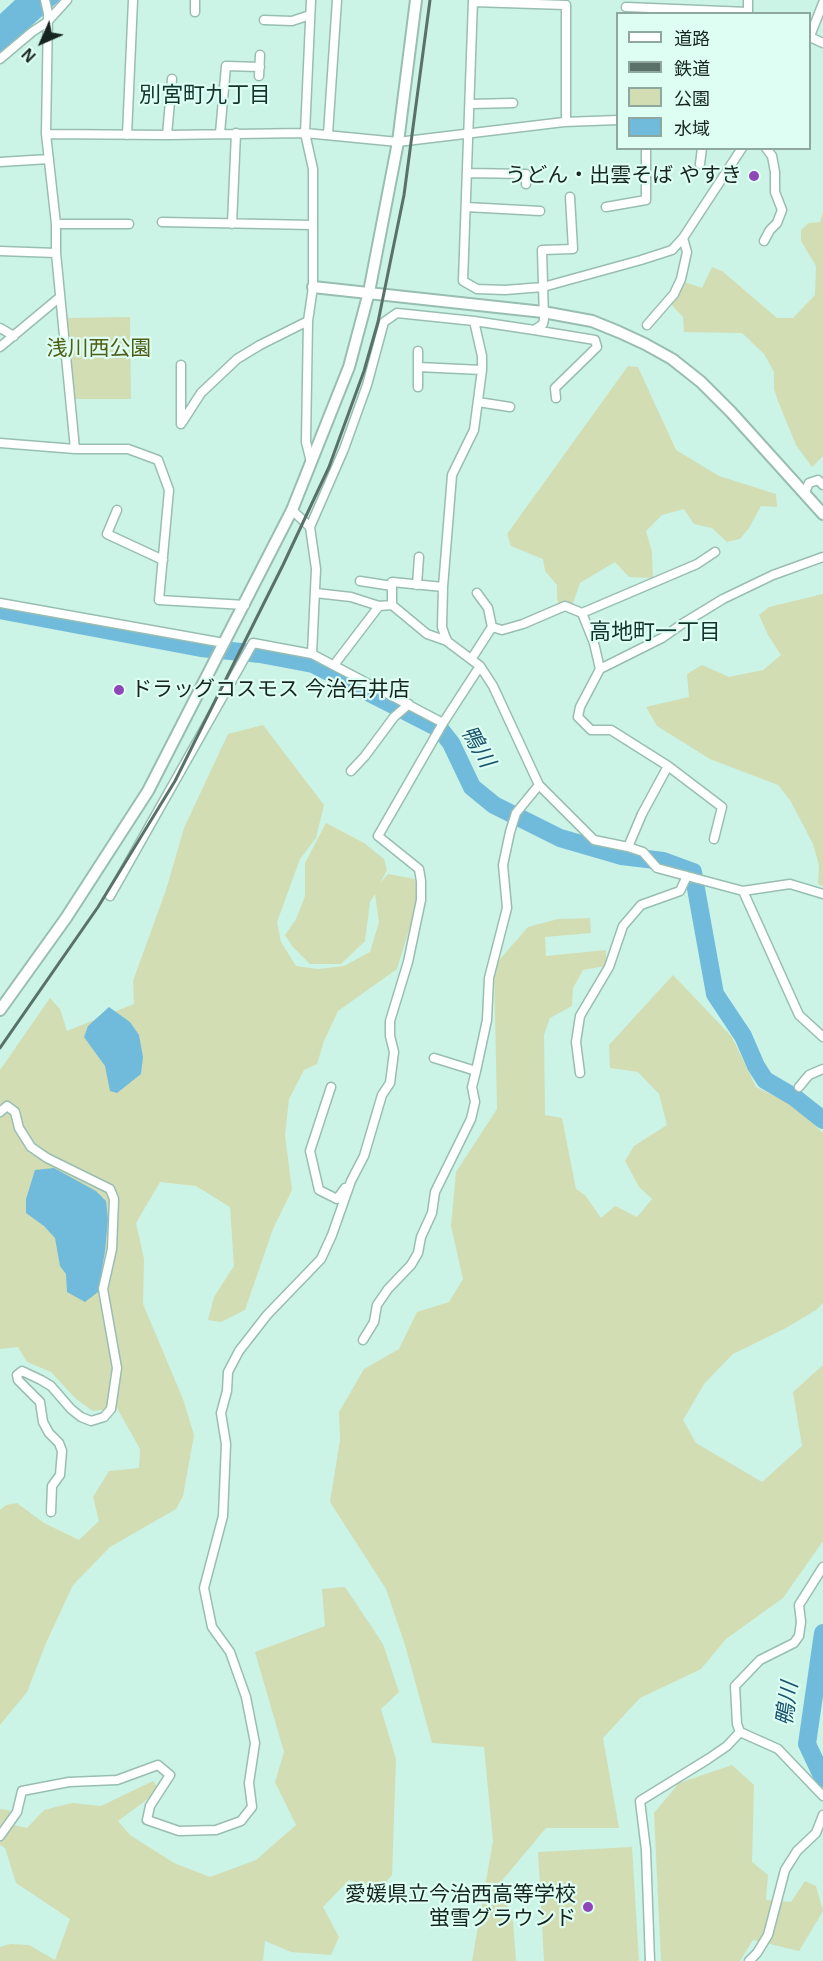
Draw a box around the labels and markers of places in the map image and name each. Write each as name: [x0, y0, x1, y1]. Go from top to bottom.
place label: うどん・出雲そば やすき: [505, 163, 742, 189]
marker: うどん・出雲そば やすき: [747, 169, 761, 183]
place label: ドラッグコスモス 今治石井店: [131, 677, 410, 703]
marker: ドラッグコスモス 今治石井店: [112, 683, 126, 697]
place label: 愛媛県立今治西高等学校 蛍雪グラウンド: [345, 1882, 576, 1932]
marker: 愛媛県立今治西高等学校 蛍雪グラウンド: [581, 1900, 595, 1914]

